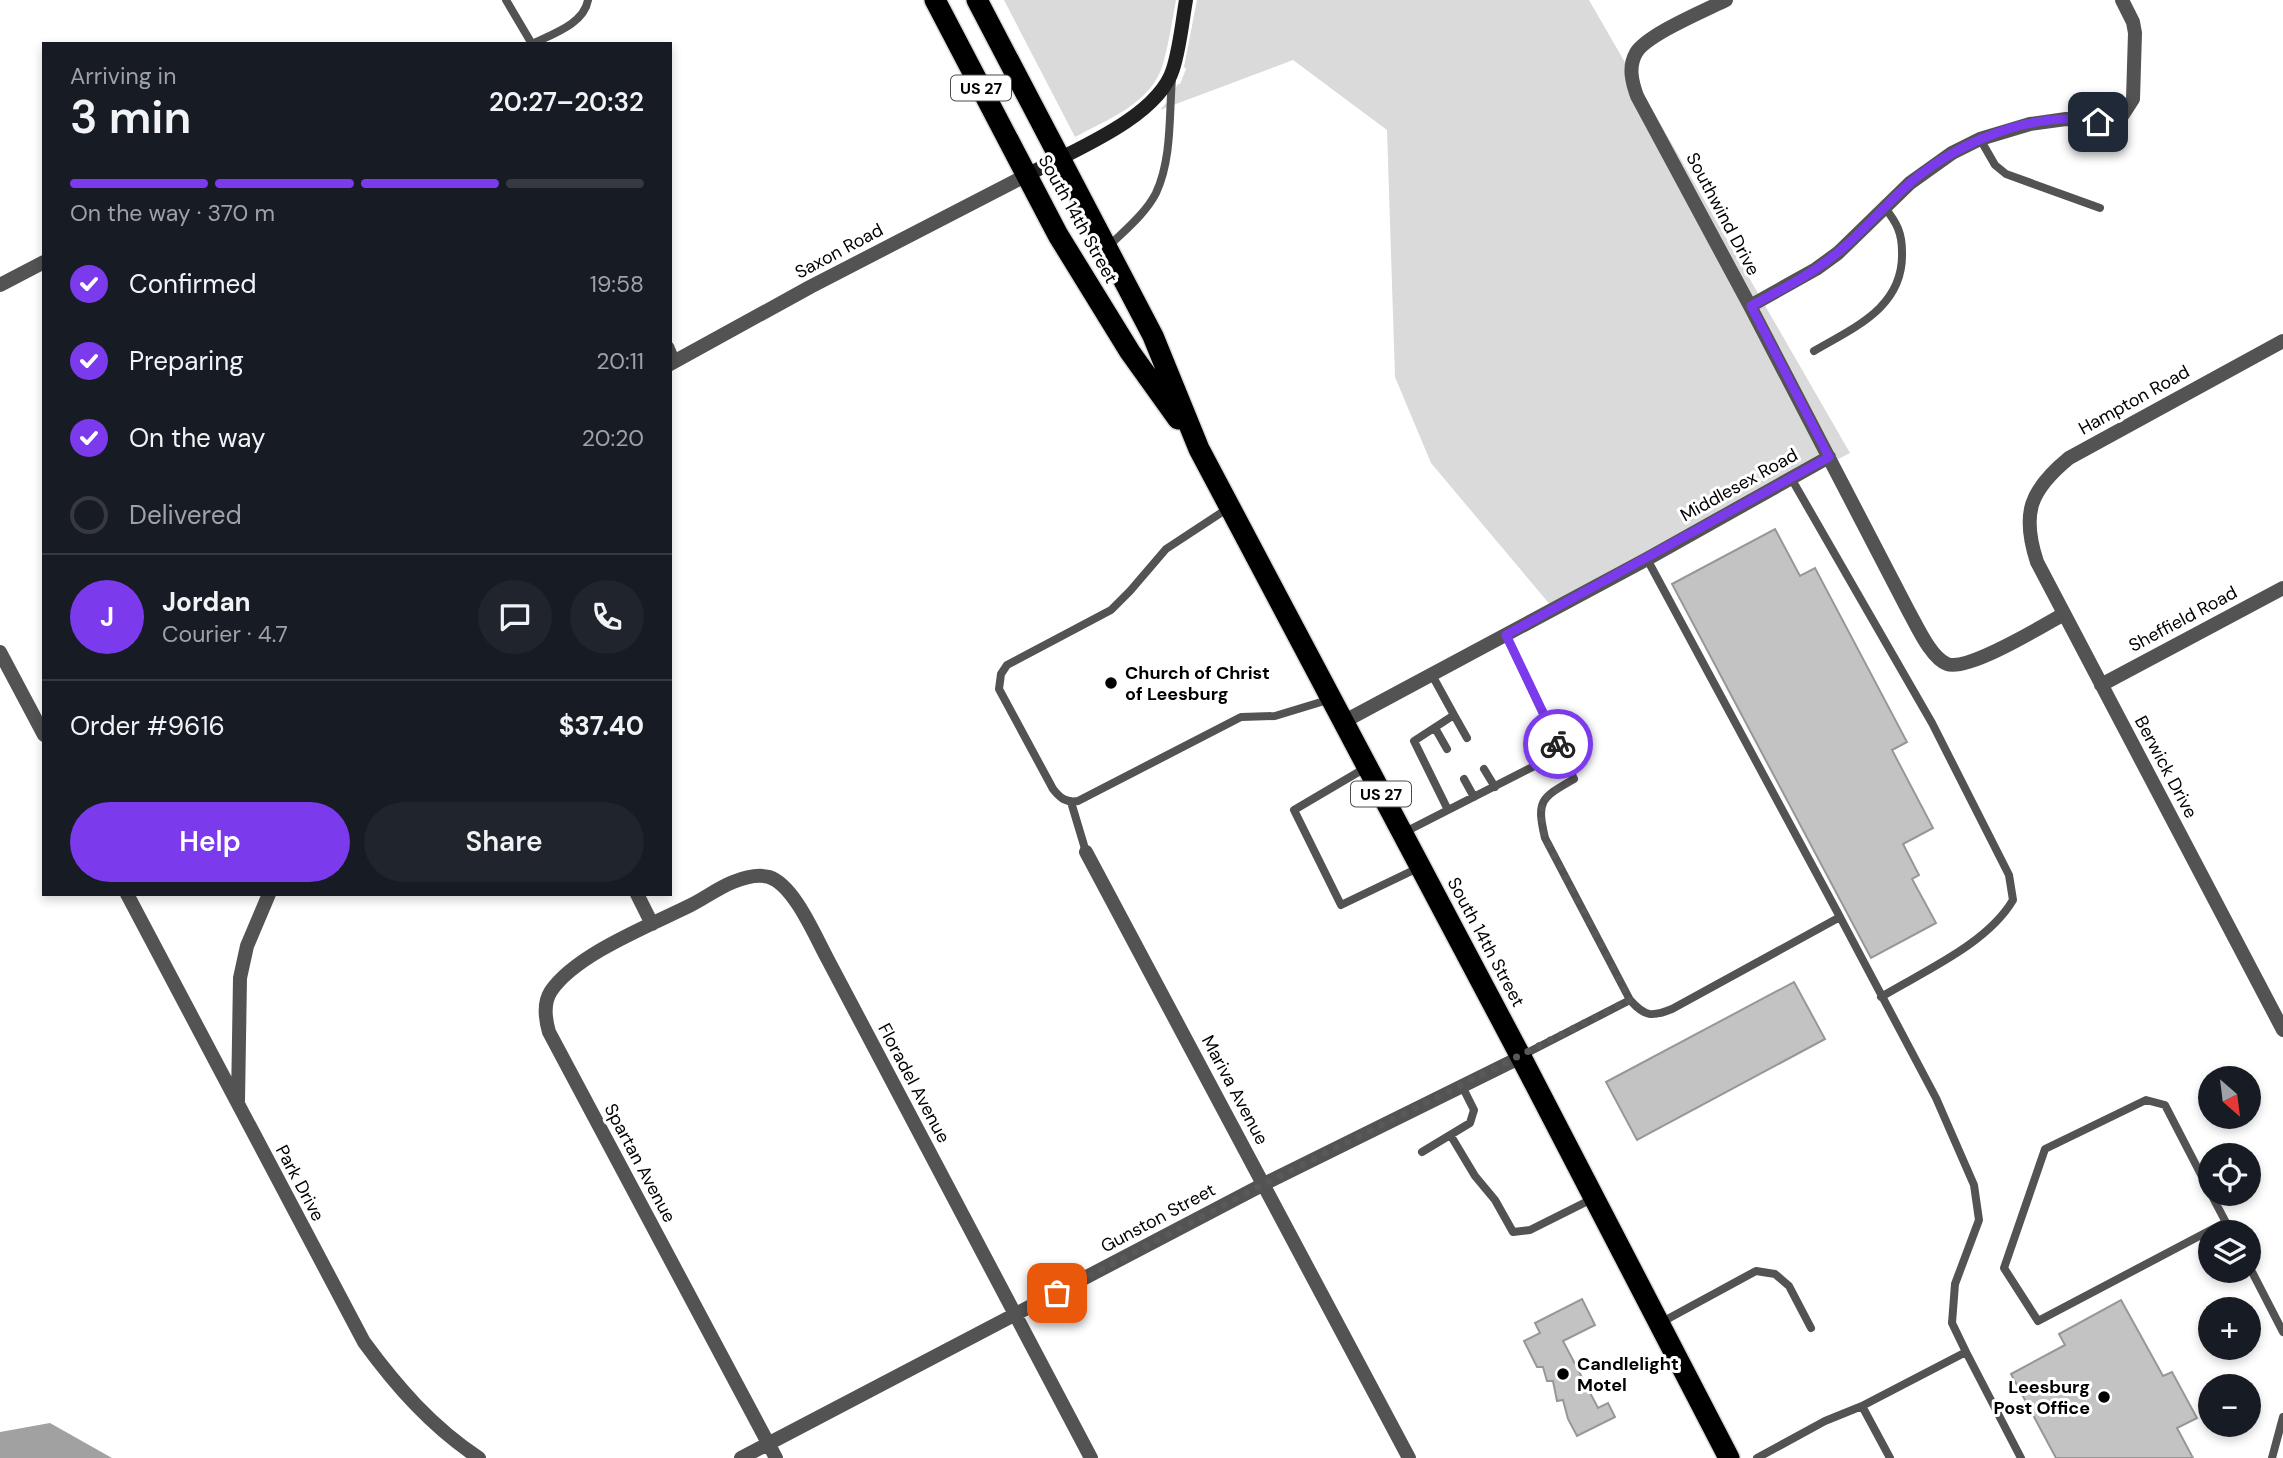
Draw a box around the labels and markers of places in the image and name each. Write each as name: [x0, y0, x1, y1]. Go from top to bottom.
pin: [2068, 92, 2128, 152]
place label: Church of Christ of Leesburg: [1125, 661, 1270, 706]
marker: Church of Christ of Leesburg: [1103, 675, 1119, 691]
pin: [1027, 1263, 1087, 1323]
place label: Candlelight Motel: [1577, 1352, 1679, 1397]
marker: Candlelight Motel: [1555, 1366, 1571, 1382]
place label: Leesburg Post Office: [1994, 1375, 2090, 1420]
marker: Leesburg Post Office: [2096, 1389, 2112, 1405]

